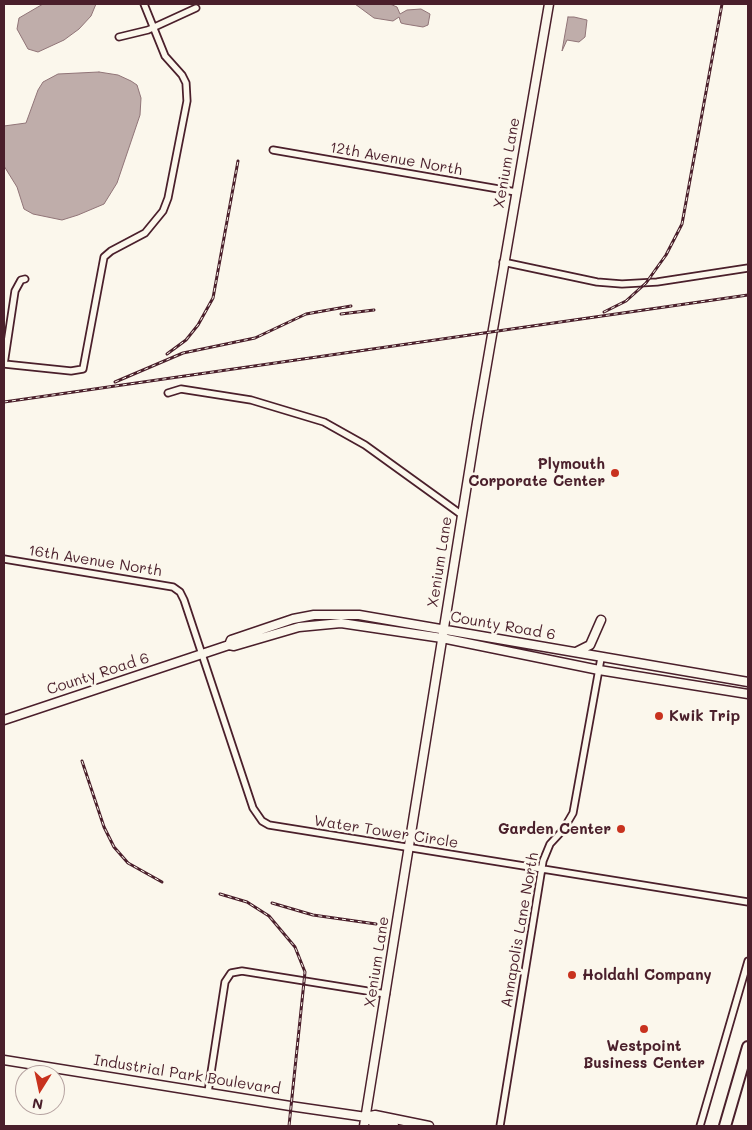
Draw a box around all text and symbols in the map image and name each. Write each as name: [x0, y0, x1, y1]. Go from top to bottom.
street label: Xenium Lane: [490, 116, 524, 210]
street label: 12th Avenue North: [328, 138, 464, 180]
place label: Plymouth Corporate Center: [468, 455, 605, 490]
marker: Plymouth Corporate Center: [609, 467, 621, 479]
street label: Xenium Lane: [424, 515, 456, 609]
street label: 16th Avenue North: [27, 542, 163, 580]
street label: County Road 6: [449, 608, 557, 644]
street label: County Road 6: [45, 649, 151, 699]
place label: Kwik Trip: [669, 707, 740, 725]
marker: Kwik Trip: [653, 710, 665, 722]
street label: Water Tower Circle: [313, 812, 459, 852]
place label: Garden Center: [498, 820, 611, 838]
marker: Garden Center: [615, 823, 627, 835]
street label: Annapolis Lane North: [497, 851, 543, 1009]
street label: Xenium Lane: [361, 915, 393, 1009]
place label: Holdahl Company: [582, 966, 712, 984]
marker: Holdahl Company: [566, 969, 578, 981]
marker: Westpoint Business Center: [638, 1023, 650, 1035]
place label: Westpoint Business Center: [583, 1037, 705, 1072]
street label: Industrial Park Boulevard: [92, 1051, 282, 1099]
north arrow: [15, 1065, 65, 1115]
text: N: [31, 1094, 44, 1115]

